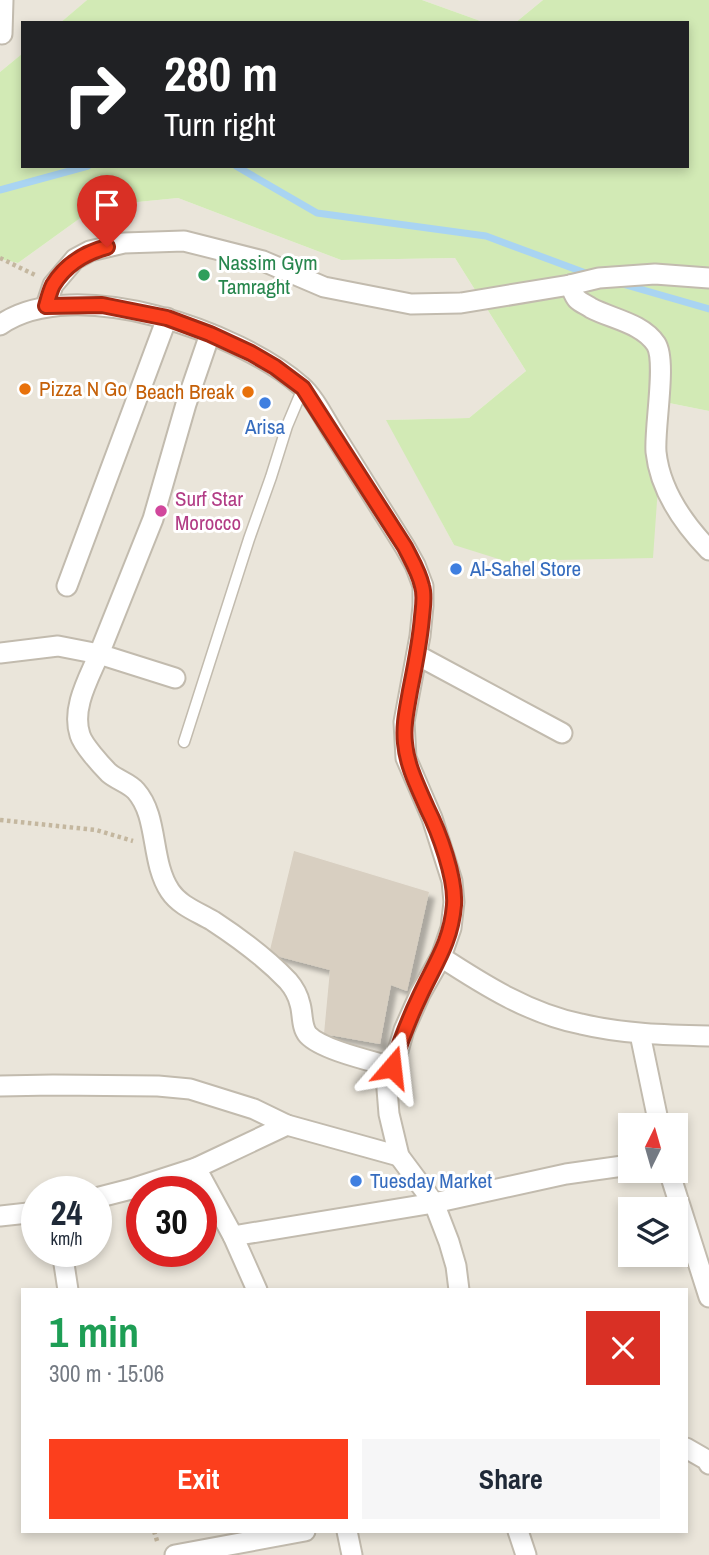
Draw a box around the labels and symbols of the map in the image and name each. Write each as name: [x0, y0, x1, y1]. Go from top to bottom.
pin: [77, 175, 137, 247]
place label: Nassim Gym Tamraght: [218, 248, 318, 301]
marker: Nassim Gym Tamraght: [196, 267, 212, 283]
place label: Pizza N Go: [39, 374, 127, 403]
place label: Beach Break: [135, 377, 234, 406]
marker: Pizza N Go: [17, 381, 33, 397]
marker: Beach Break: [240, 384, 256, 400]
marker: Arisa: [257, 395, 273, 411]
place label: Arisa: [244, 412, 286, 441]
place label: Surf Star Morocco: [175, 484, 243, 537]
marker: Surf Star Morocco: [153, 503, 169, 519]
place label: Al-Sahel Store: [469, 554, 581, 583]
marker: Al-Sahel Store: [448, 561, 464, 577]
position arrow: [355, 1030, 429, 1104]
north arrow: [618, 1113, 688, 1183]
place label: Tuesday Market: [370, 1166, 492, 1195]
marker: Tuesday Market: [348, 1173, 364, 1189]
speed limit sign: 30: [126, 1176, 217, 1267]

